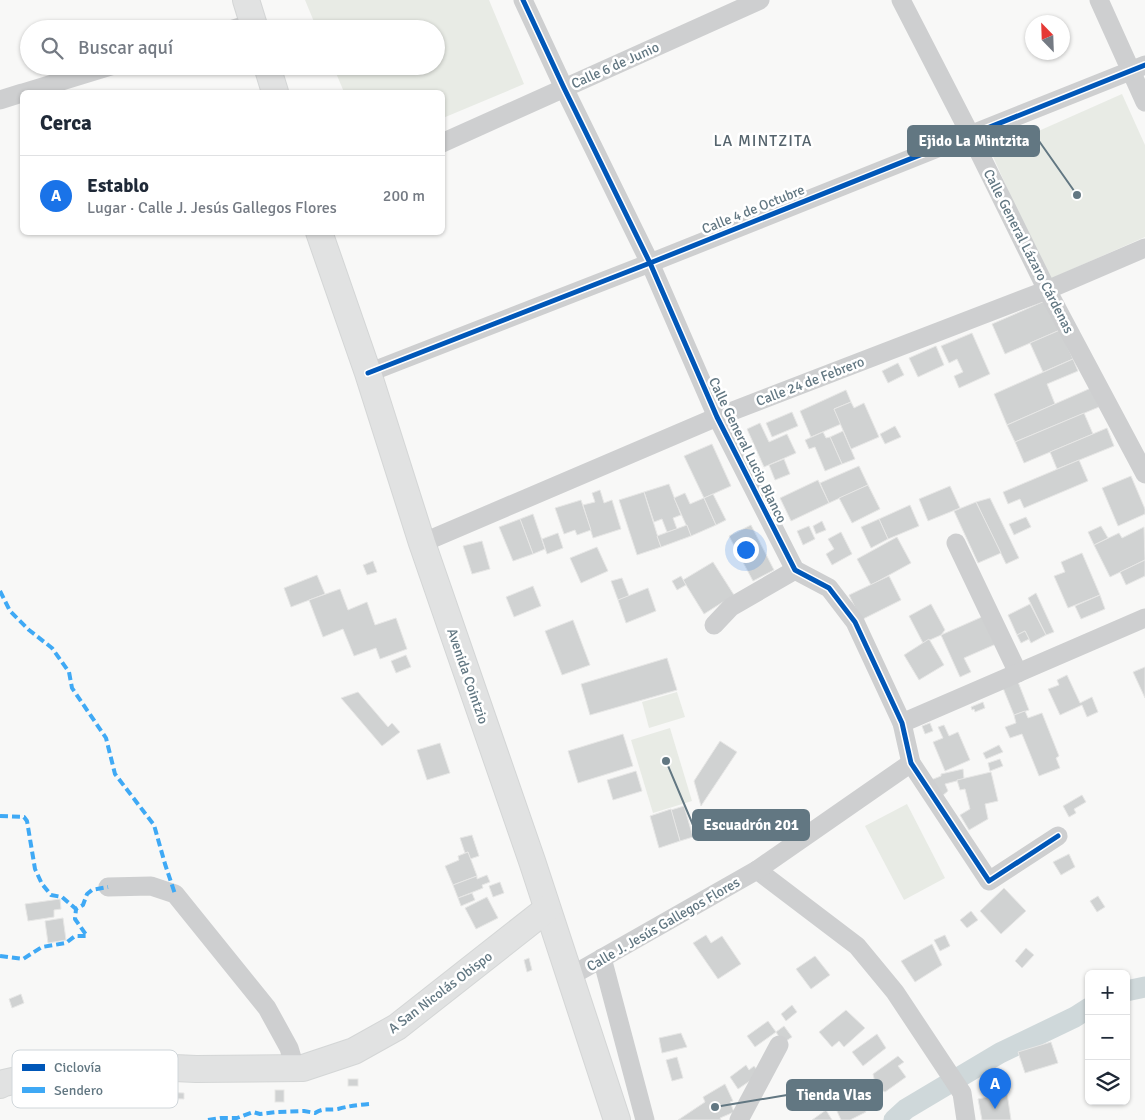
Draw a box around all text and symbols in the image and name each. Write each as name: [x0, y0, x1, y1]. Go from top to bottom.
north arrow: [1025, 15, 1070, 60]
search box: [20, 20, 445, 75]
icon: search: [38, 34, 66, 62]
text: Buscar aquí: [78, 36, 173, 60]
street label: Calle 6 de Junio: [569, 39, 662, 92]
text: Cerca: [40, 110, 92, 136]
callout: Ejido La Mintzita: [908, 126, 1039, 156]
district label: LA MINTZITA: [713, 131, 813, 151]
text: Ejido La Mintzita: [918, 132, 1030, 150]
street label: Calle General Lázaro Cárdenas: [980, 166, 1077, 336]
text: Establo: [87, 174, 149, 198]
street label: Calle 4 de Octubre: [699, 181, 807, 238]
text: A: [51, 186, 61, 206]
text: 200 m: [383, 186, 425, 206]
text: Lugar · Calle J. Jesús Gallegos Flores: [87, 198, 337, 218]
street label: Calle 24 de Febrero: [754, 353, 867, 410]
street label: Calle General Lucio Blanco: [705, 375, 790, 526]
your location: [733, 537, 759, 563]
street label: Avenida Cointzio: [443, 626, 492, 726]
callout: Escuadrón 201: [693, 810, 809, 840]
text: Escuadrón 201: [703, 816, 799, 834]
street label: Calle J. Jesús Gallegos Flores: [584, 874, 743, 975]
street label: A San Nicolás Obispo: [385, 948, 496, 1037]
map controls: [1085, 970, 1130, 1105]
button: +: [1085, 970, 1130, 1015]
button: −: [1085, 1015, 1130, 1060]
legend: [12, 1050, 178, 1108]
text: Ciclovía: [54, 1059, 101, 1076]
button: layers: [1085, 1060, 1130, 1105]
pin: A: [979, 1068, 1011, 1109]
callout: Tienda Vlas: [787, 1080, 882, 1110]
text: Sendero: [54, 1082, 103, 1099]
text: Tienda Vlas: [796, 1086, 872, 1104]

